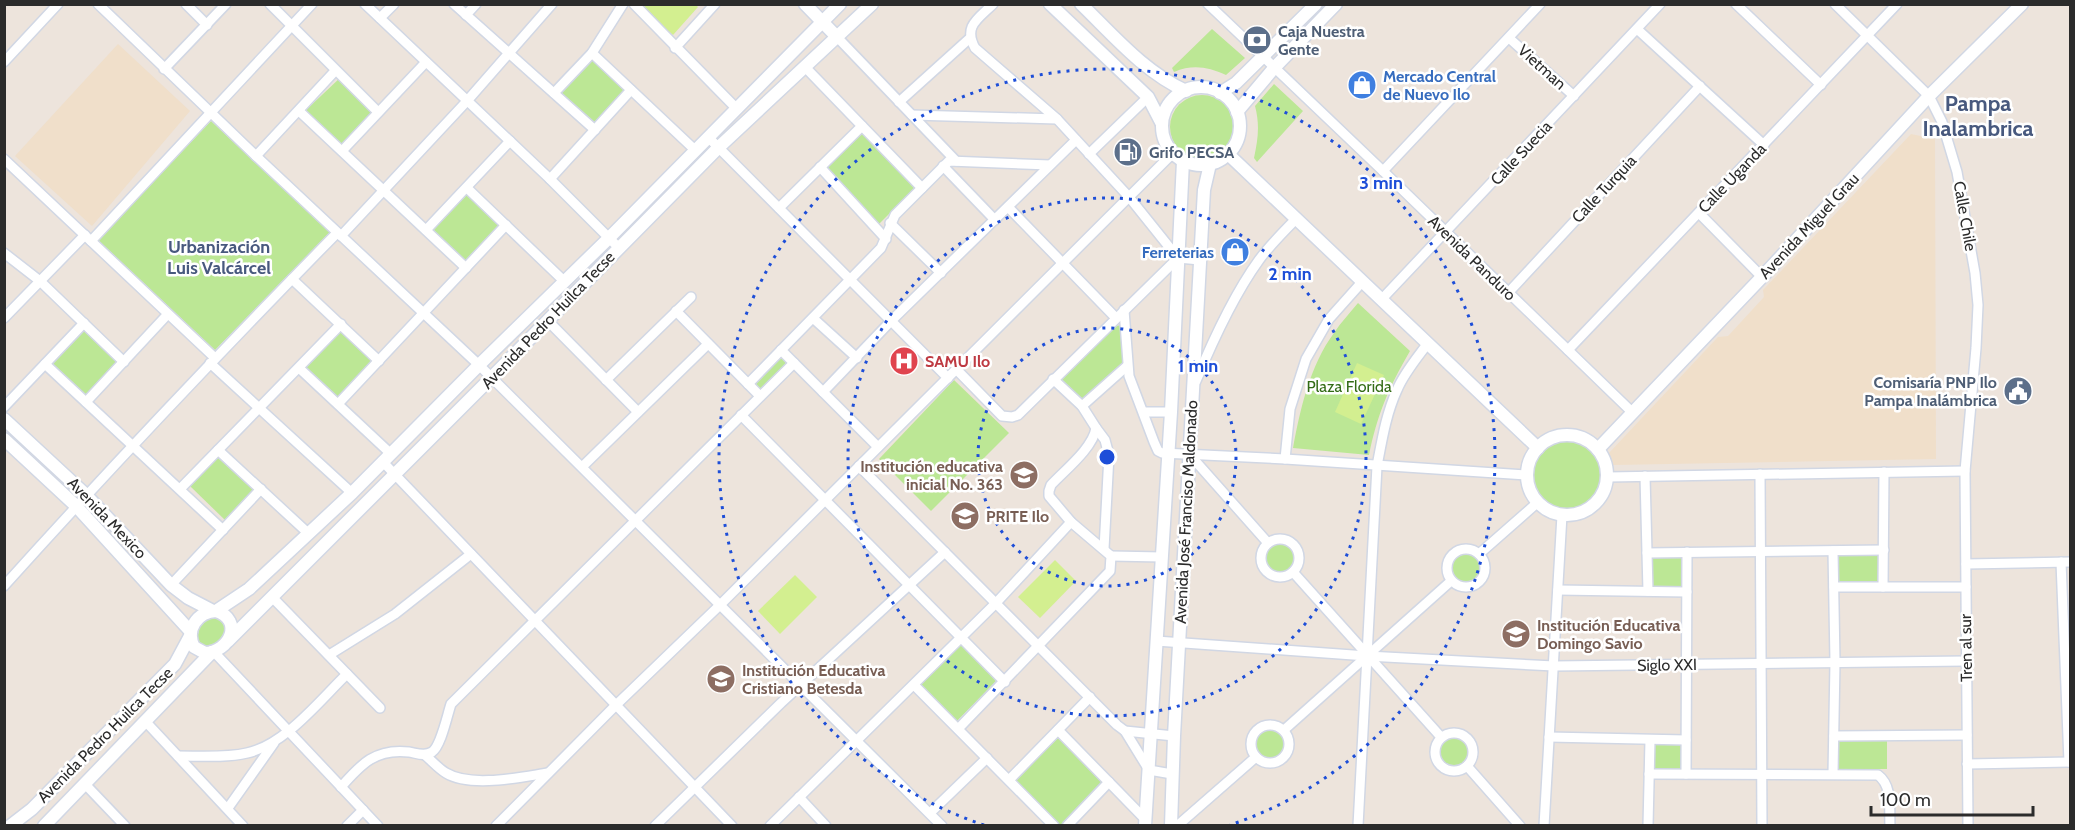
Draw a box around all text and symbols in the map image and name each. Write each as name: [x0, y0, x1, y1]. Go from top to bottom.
place label: Caja Nuestra Gente: [1278, 22, 1365, 59]
bank icon: Caja Nuestra Gente: [1241, 24, 1273, 56]
street label: Vietman: [1514, 40, 1570, 94]
place label: Mercado Central de Nuevo Ilo: [1383, 67, 1496, 104]
shop icon: Mercado Central de Nuevo Ilo: [1346, 69, 1378, 101]
district label: Pampa Inalambrica: [1922, 90, 2034, 142]
street label: Calle Suecia: [1486, 117, 1556, 189]
fuel station icon: Grifo PECSA: [1112, 136, 1144, 168]
street label: Calle Uganda: [1694, 139, 1770, 217]
place label: Grifo PECSA: [1149, 143, 1234, 162]
street label: Calle Turquia: [1568, 151, 1640, 227]
street label: Avenida Miguel Grau: [1755, 169, 1863, 283]
text: 3 min: [1359, 172, 1403, 194]
street label: Calle Chile: [1950, 180, 1980, 252]
street label: Avenida Panduro: [1424, 212, 1520, 305]
district label: Urbanización Luis Valcárcel: [167, 236, 271, 279]
shop icon: Ferreterias: [1219, 236, 1251, 268]
place label: Ferreterias: [1142, 243, 1214, 262]
street label: Avenida Pedro Huilca Tecse: [477, 247, 619, 393]
text: 2 min: [1268, 263, 1312, 285]
hospital icon: SAMU Ilo: [888, 345, 920, 377]
place label: SAMU Ilo: [925, 352, 990, 371]
text: 1 min: [1178, 355, 1218, 377]
place label: Comisaría PNP Ilo Pampa Inalámbrica: [1864, 373, 1997, 410]
public building icon: Comisaría PNP Ilo Pampa Inalámbrica: [2002, 375, 2034, 407]
park label: Plaza Florida: [1306, 377, 1392, 396]
street label: Avenida José Franciso Maldonado: [1171, 399, 1201, 624]
centre of rings: [1097, 447, 1117, 467]
place label: Institución educativa inicial No. 363: [860, 457, 1003, 494]
school or university icon: Institución educativa inicial No. 363: [1008, 459, 1040, 491]
street label: Avenida Mexico: [64, 473, 151, 563]
school or university icon: PRITE Ilo: [949, 500, 981, 532]
place label: PRITE Ilo: [986, 507, 1049, 526]
street label: Tren al sur: [1956, 613, 1976, 682]
place label: Institución Educativa Domingo Savio: [1537, 616, 1681, 653]
school or university icon: Institución Educativa Domingo Savio: [1500, 618, 1532, 650]
street label: Siglo XXI: [1637, 655, 1697, 675]
place label: Institución Educativa Cristiano Betesda: [742, 661, 886, 698]
street label: Avenida Pedro Huilca Tecse: [33, 663, 177, 807]
school or university icon: Institución Educativa Cristiano Betesda: [705, 663, 737, 695]
scale bar: [1871, 779, 2033, 817]
text: 100 m: [1880, 789, 1931, 811]

